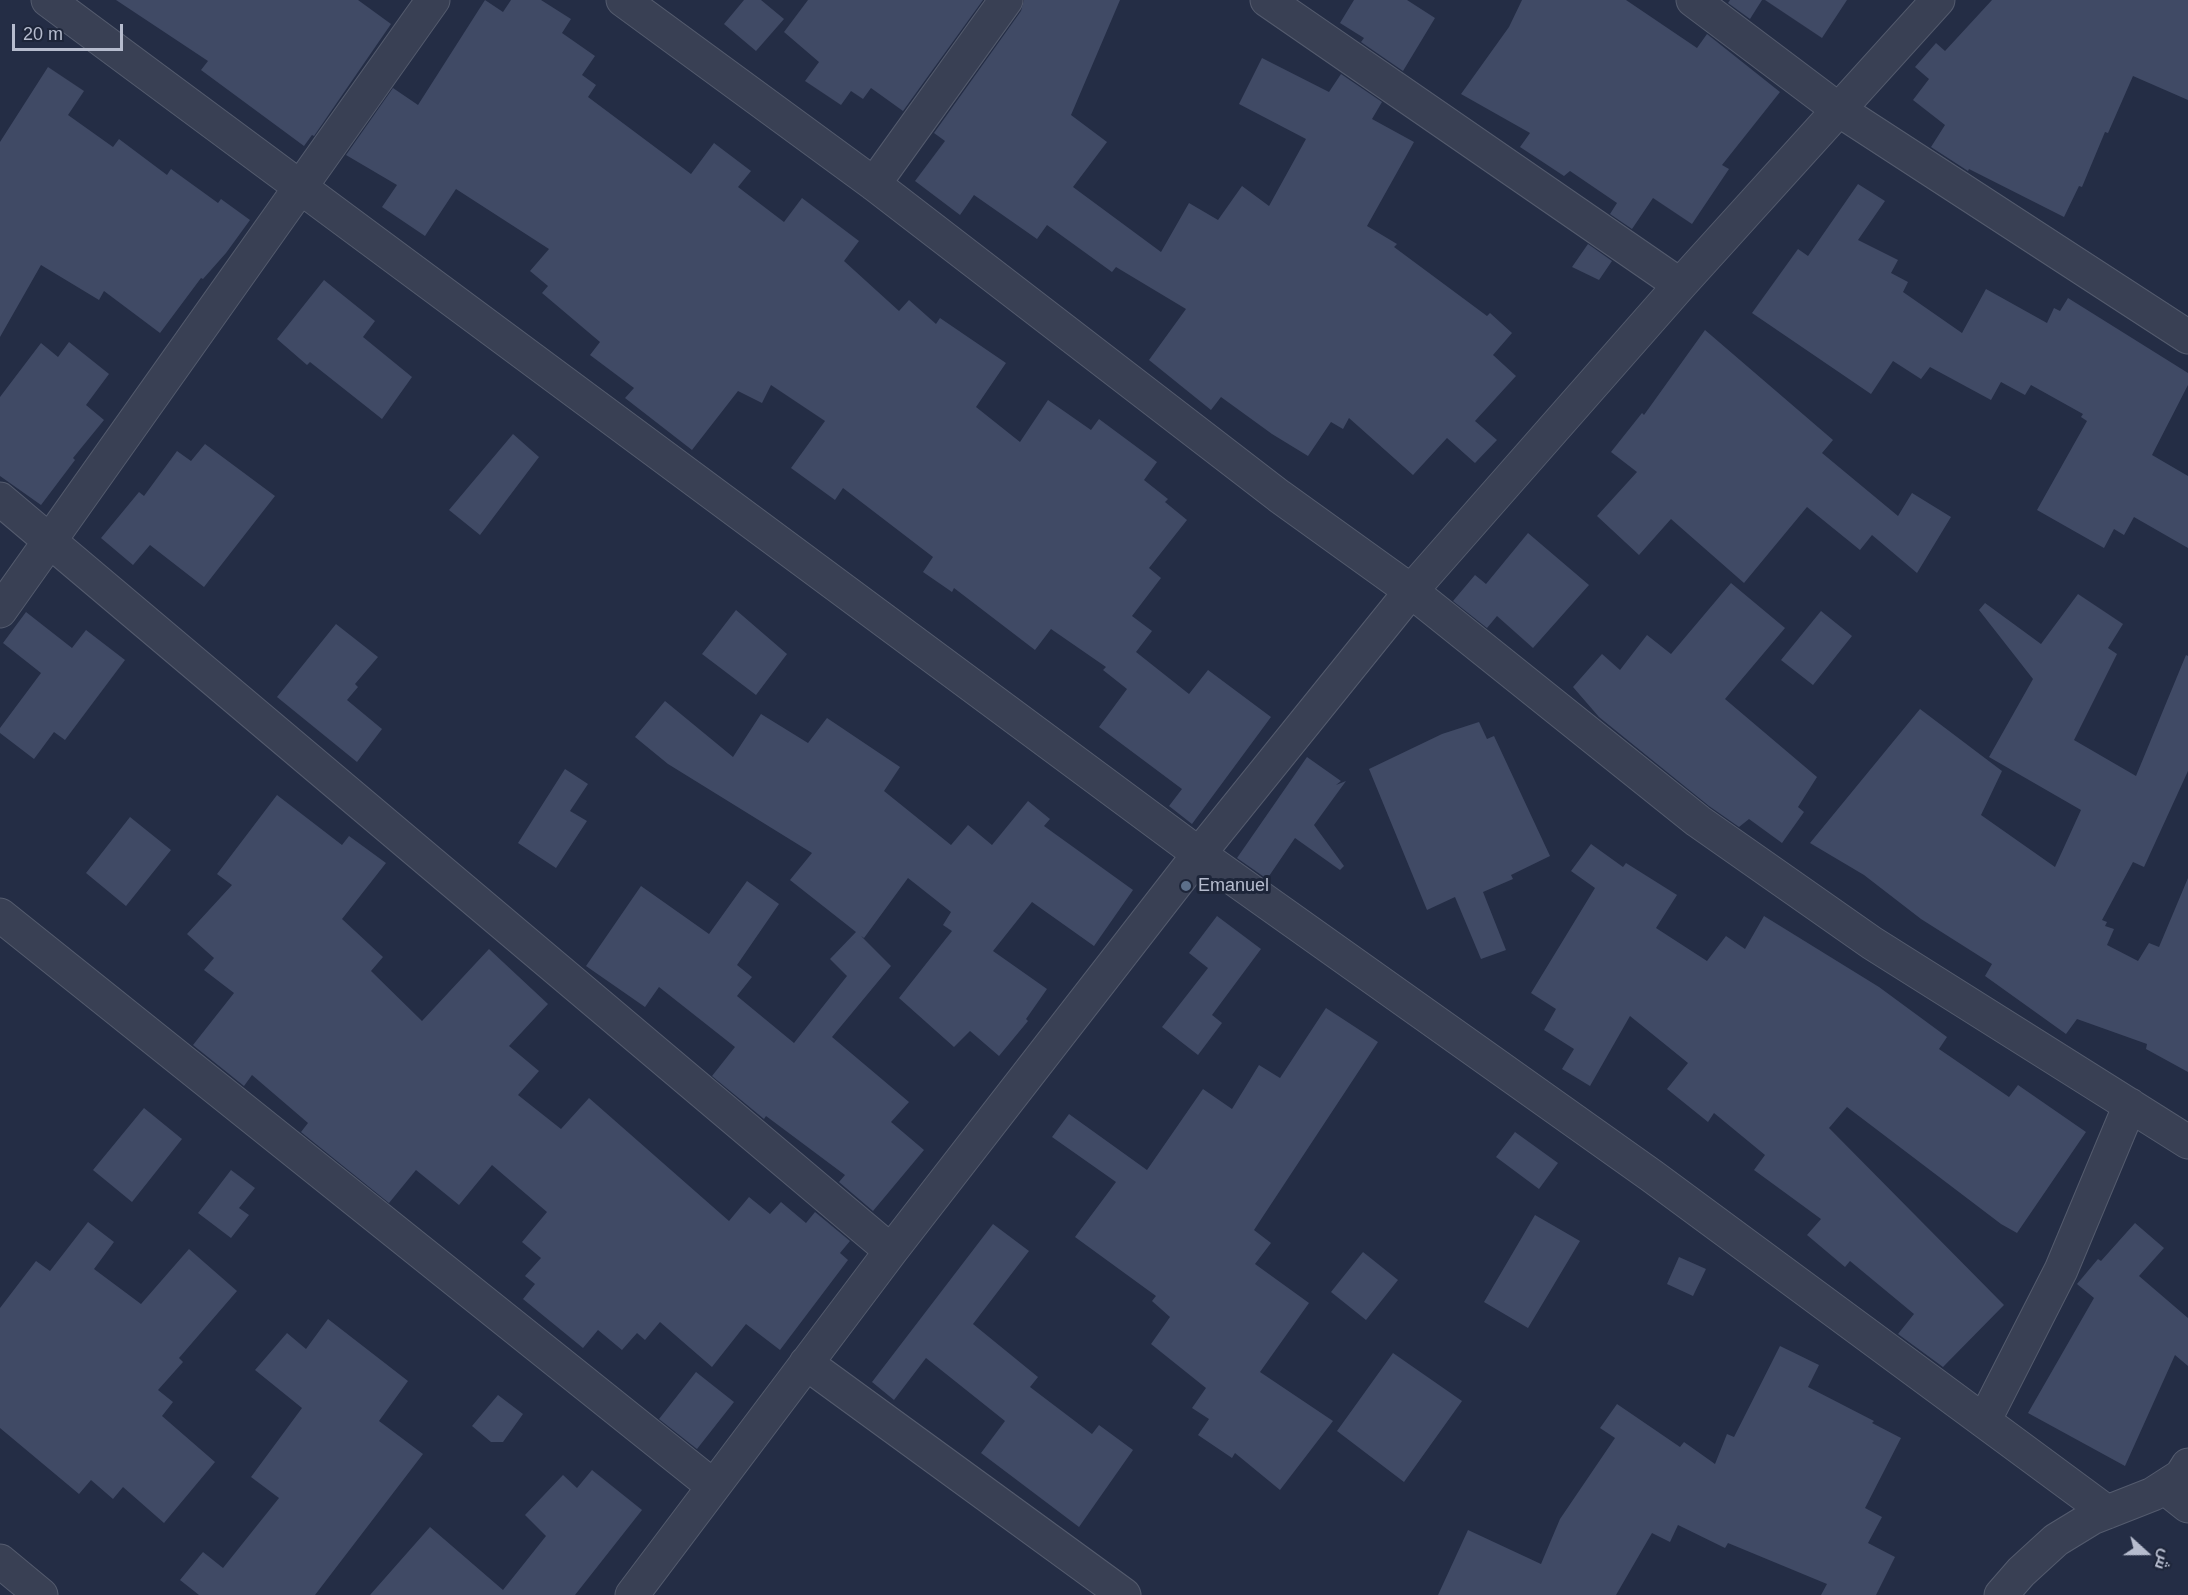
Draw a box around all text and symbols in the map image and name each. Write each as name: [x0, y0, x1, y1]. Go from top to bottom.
scale bar: [15, 12, 126, 50]
text: 20 m: [23, 24, 63, 44]
place label: Emanuel: [1198, 875, 1269, 897]
marker: Emanuel: [1179, 879, 1193, 893]
north arrow: [2116, 1523, 2176, 1583]
text: ش: [2152, 1547, 2175, 1572]

